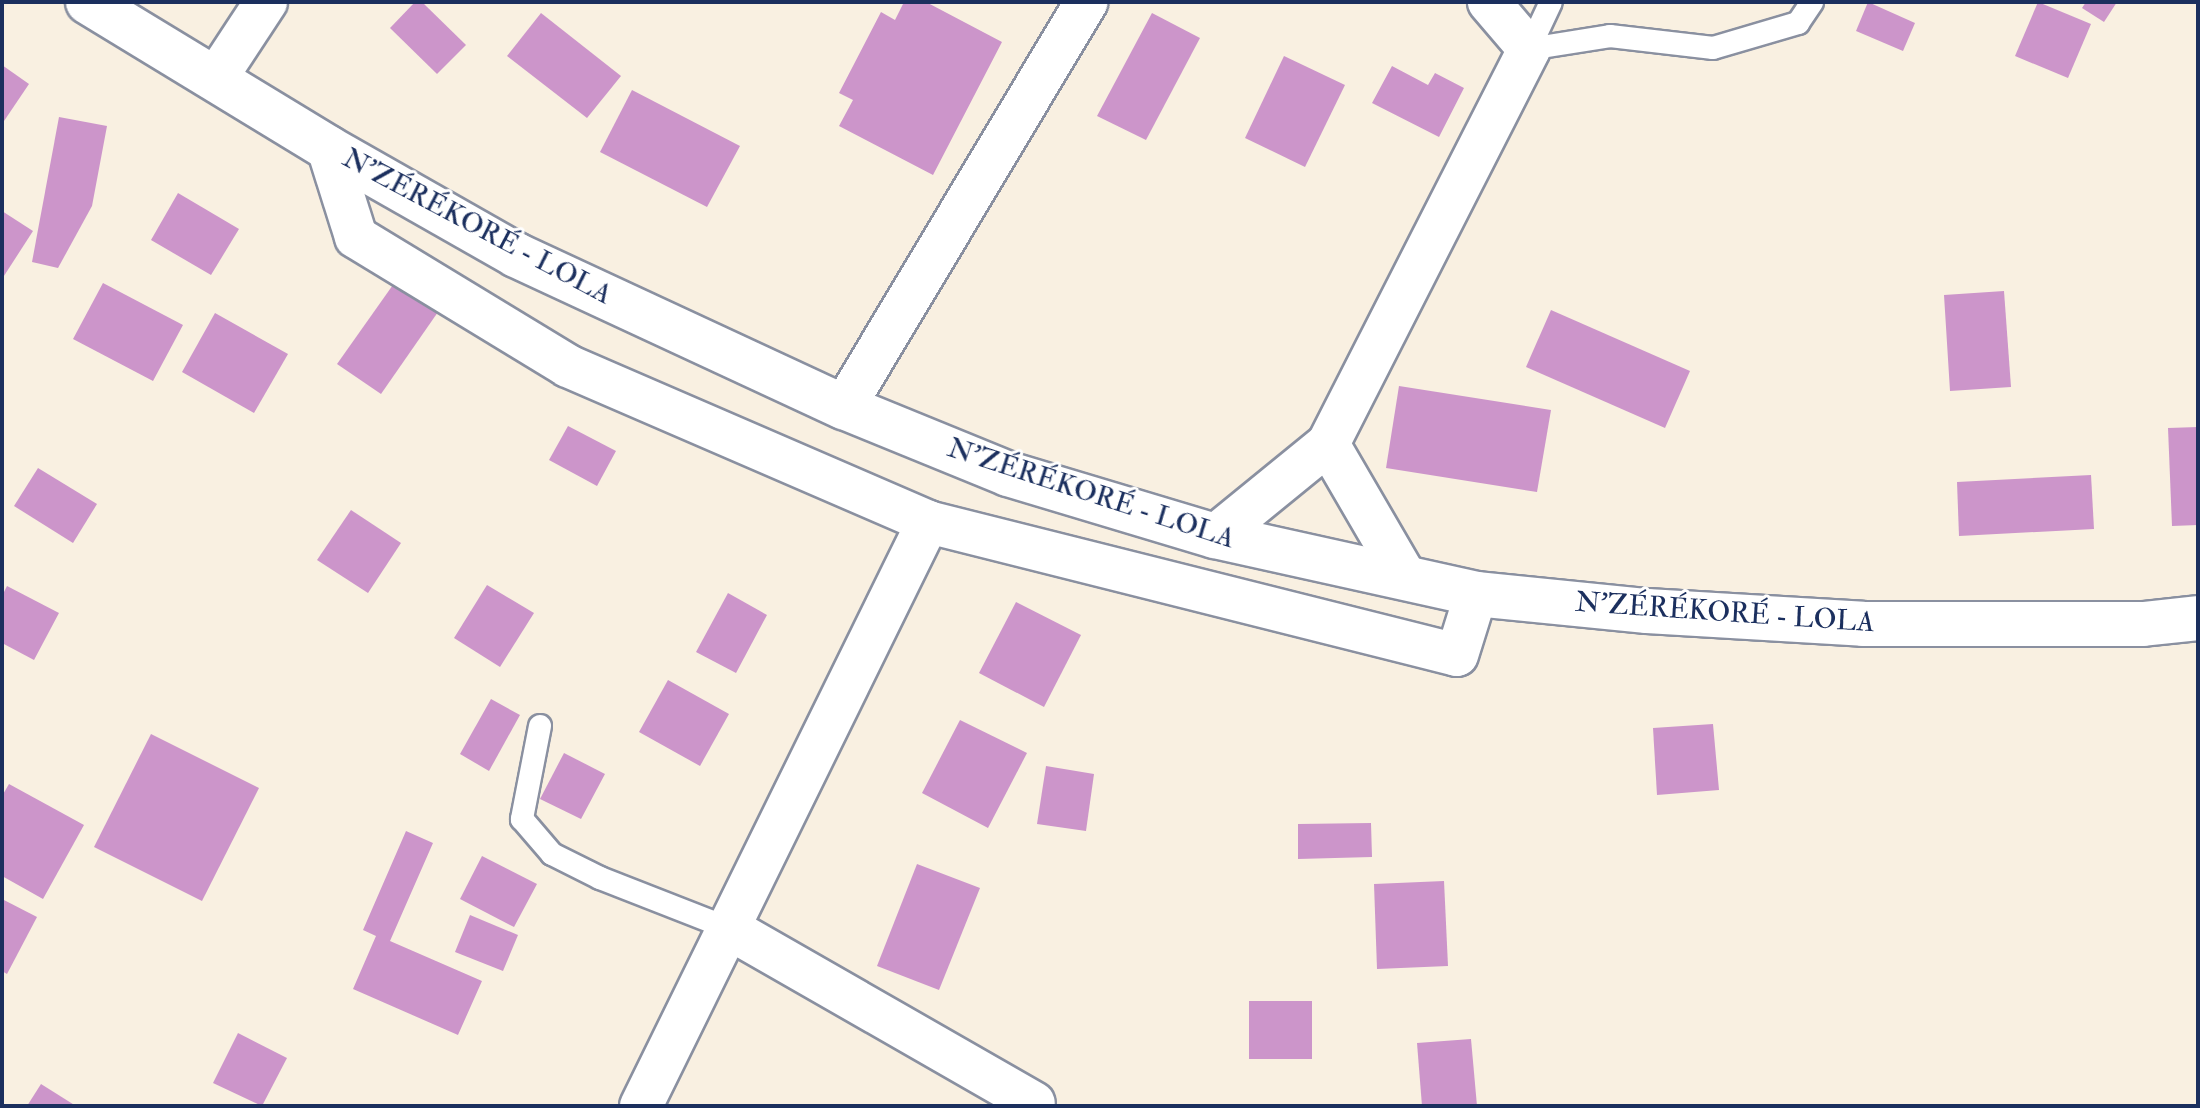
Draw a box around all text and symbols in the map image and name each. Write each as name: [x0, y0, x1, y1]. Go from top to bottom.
street label: N'ZÉRÉKORÉ - LOLA: [337, 142, 617, 312]
street label: N'ZÉRÉKORÉ - LOLA: [943, 432, 1239, 556]
street label: N'ZÉRÉKORÉ - LOLA: [1574, 586, 1876, 640]

